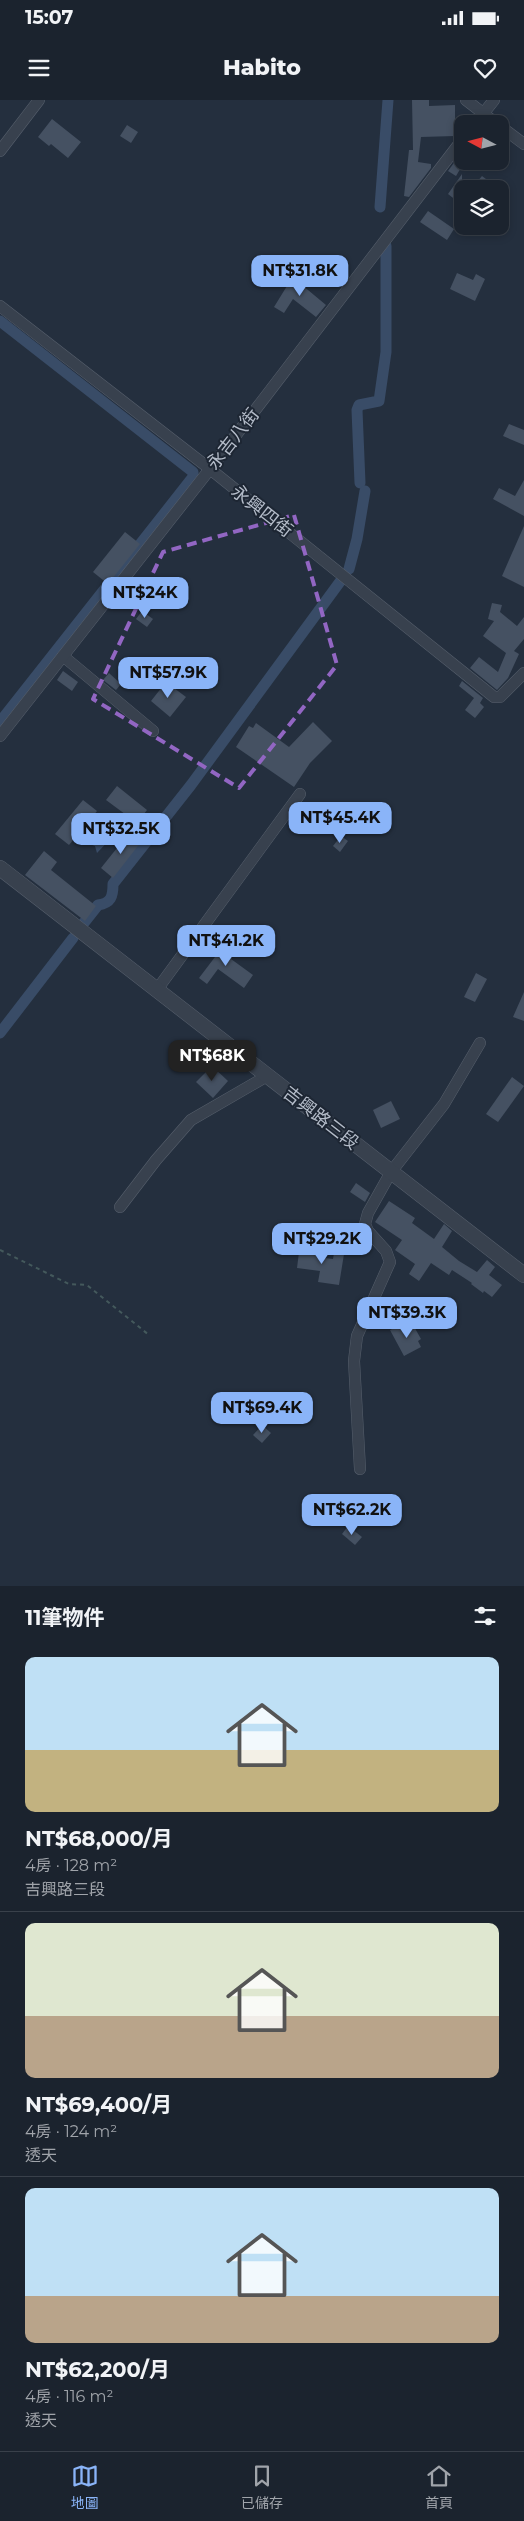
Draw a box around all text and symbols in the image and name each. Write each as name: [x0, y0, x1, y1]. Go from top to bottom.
text: 15:07: [25, 6, 73, 29]
icon: menu: [25, 54, 53, 82]
text: Habito: [223, 54, 301, 81]
icon: heart: [471, 54, 499, 82]
north arrow: [454, 115, 509, 170]
map controls: [454, 115, 509, 235]
button: layers: [454, 180, 509, 235]
pin: NT$31.8K: [248, 254, 352, 297]
text: NT$31.8K: [262, 261, 338, 280]
street label: 永吉八街: [202, 404, 264, 474]
street label: 永興四街: [227, 480, 297, 542]
pin: NT$24K: [104, 576, 186, 619]
text: NT$24K: [112, 583, 178, 602]
pin: NT$57.9K: [116, 656, 220, 699]
text: NT$57.9K: [129, 663, 207, 682]
pin: NT$45.4K: [288, 802, 392, 844]
text: NT$45.4K: [300, 808, 380, 827]
pin: NT$32.5K: [69, 812, 173, 855]
text: NT$32.5K: [82, 819, 160, 838]
pin: NT$41.2K: [174, 924, 278, 967]
text: NT$41.2K: [188, 931, 264, 950]
pin: NT$68K: [171, 1040, 253, 1082]
text: NT$68K: [179, 1046, 245, 1065]
street label: 吉興路三段: [279, 1082, 363, 1154]
pin: NT$29.2K: [270, 1222, 374, 1265]
text: NT$29.2K: [283, 1229, 361, 1248]
pin: NT$39.3K: [355, 1296, 459, 1339]
text: NT$39.3K: [368, 1303, 446, 1322]
pin: NT$69.4K: [210, 1392, 314, 1434]
text: NT$69.4K: [222, 1398, 302, 1417]
pin: NT$62.2K: [300, 1494, 404, 1536]
text: NT$62.2K: [313, 1500, 391, 1519]
icon: filters: [471, 1602, 499, 1630]
text: 11筆物件: [25, 1605, 104, 1630]
icon: home: [217, 1690, 307, 1780]
text: NT$68,000/月: [25, 1826, 173, 1851]
text: 4房 · 128 m²: [25, 1856, 117, 1875]
text: 吉興路三段: [25, 1880, 105, 1899]
icon: home: [217, 1955, 307, 2045]
text: NT$69,400/月: [25, 2092, 172, 2117]
text: 4房 · 124 m²: [25, 2122, 117, 2141]
text: 透天: [25, 2146, 57, 2165]
icon: home: [217, 2220, 307, 2310]
text: NT$62,200/月: [25, 2357, 170, 2382]
text: 4房 · 116 m²: [25, 2387, 113, 2406]
text: 透天: [25, 2411, 57, 2430]
tab: 地圖: [71, 2462, 99, 2512]
tab: 已儲存: [241, 2462, 283, 2512]
tab: 首頁: [425, 2462, 453, 2512]

